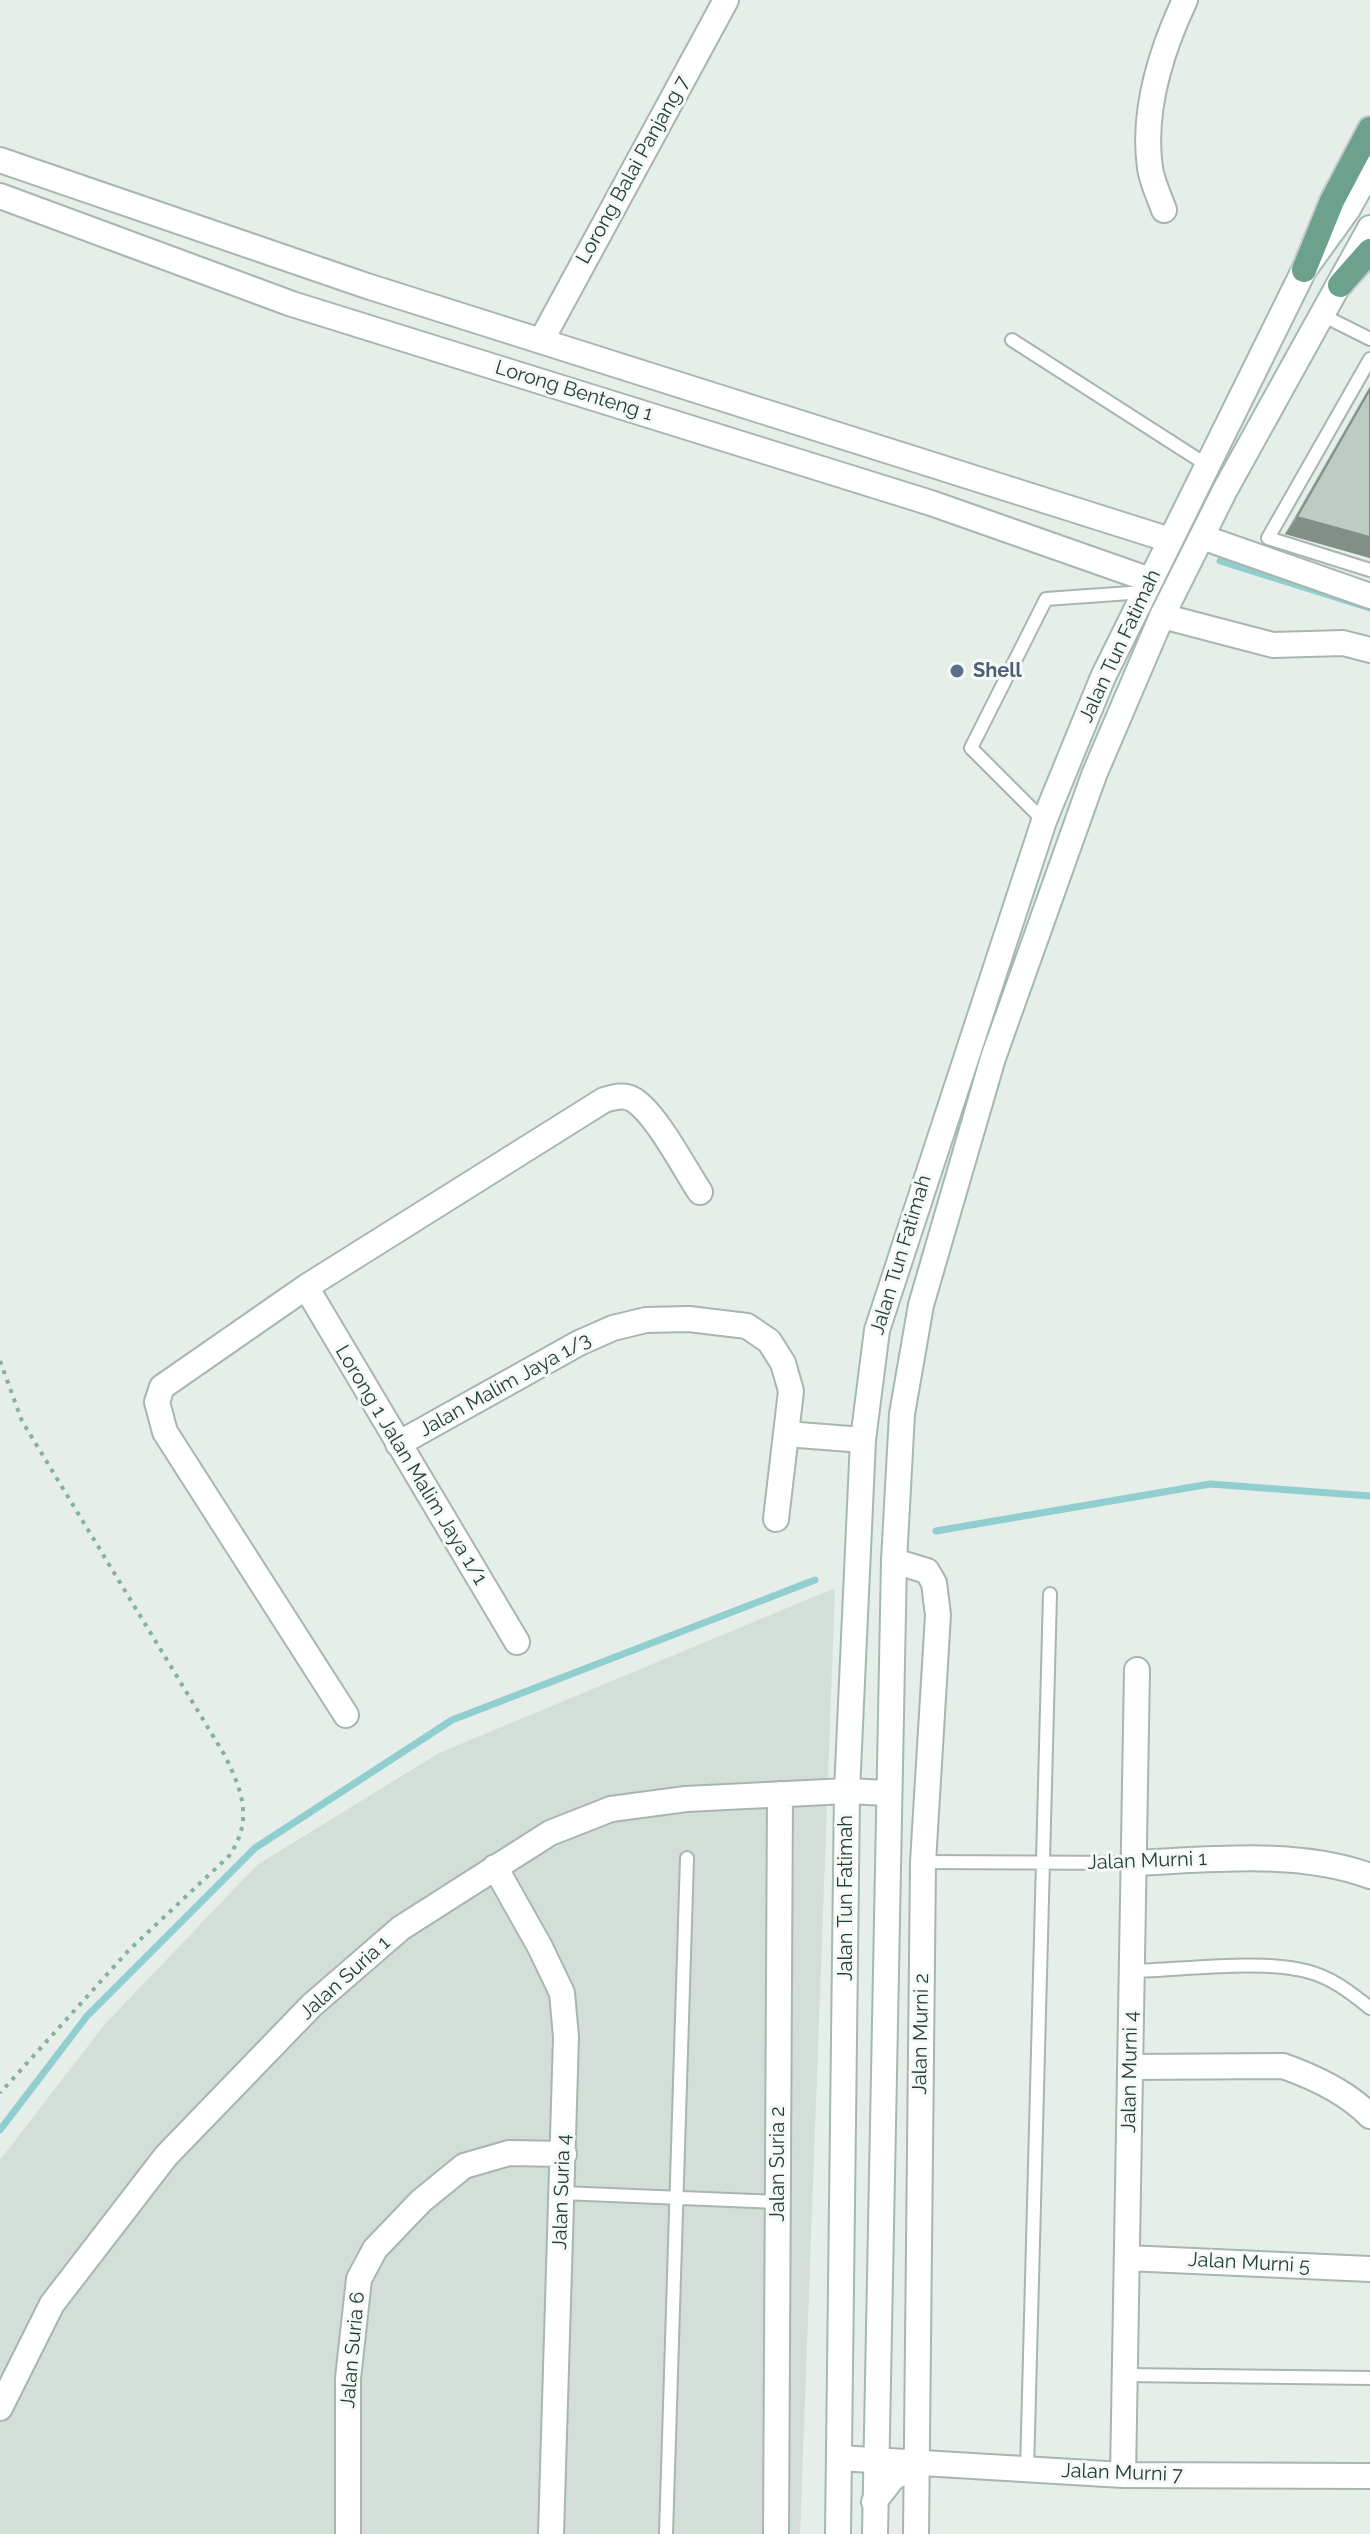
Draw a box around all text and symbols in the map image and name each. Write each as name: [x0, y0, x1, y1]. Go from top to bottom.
street label: Lorong Balai Panjang 7: [571, 72, 695, 268]
street label: Lorong Benteng 1: [492, 356, 656, 426]
street label: Jalan Tun Fatimah: [1074, 566, 1166, 726]
place label: Shell: [973, 659, 1022, 683]
marker: Shell: [948, 662, 966, 680]
street label: Jalan Tun Fatimah: [865, 1172, 937, 1338]
street label: Jalan Malim Jaya 1/3: [415, 1328, 595, 1442]
street label: Lorong 1 Jalan Malim Jaya 1/1: [330, 1341, 492, 1589]
street label: Jalan Tun Fatimah: [834, 1815, 858, 1981]
street label: Jalan Murni 1: [1087, 1847, 1207, 1875]
street label: Jalan Suria 1: [295, 1931, 395, 2025]
street label: Jalan Murni 2: [908, 1973, 934, 2095]
street label: Jalan Murni 4: [1117, 2011, 1143, 2133]
street label: Jalan Suria 2: [766, 2106, 790, 2222]
street label: Jalan Suria 4: [548, 2134, 576, 2250]
street label: Jalan Murni 5: [1187, 2248, 1311, 2278]
street label: Jalan Suria 6: [336, 2291, 370, 2409]
street label: Jalan Murni 7: [1061, 2459, 1183, 2487]

